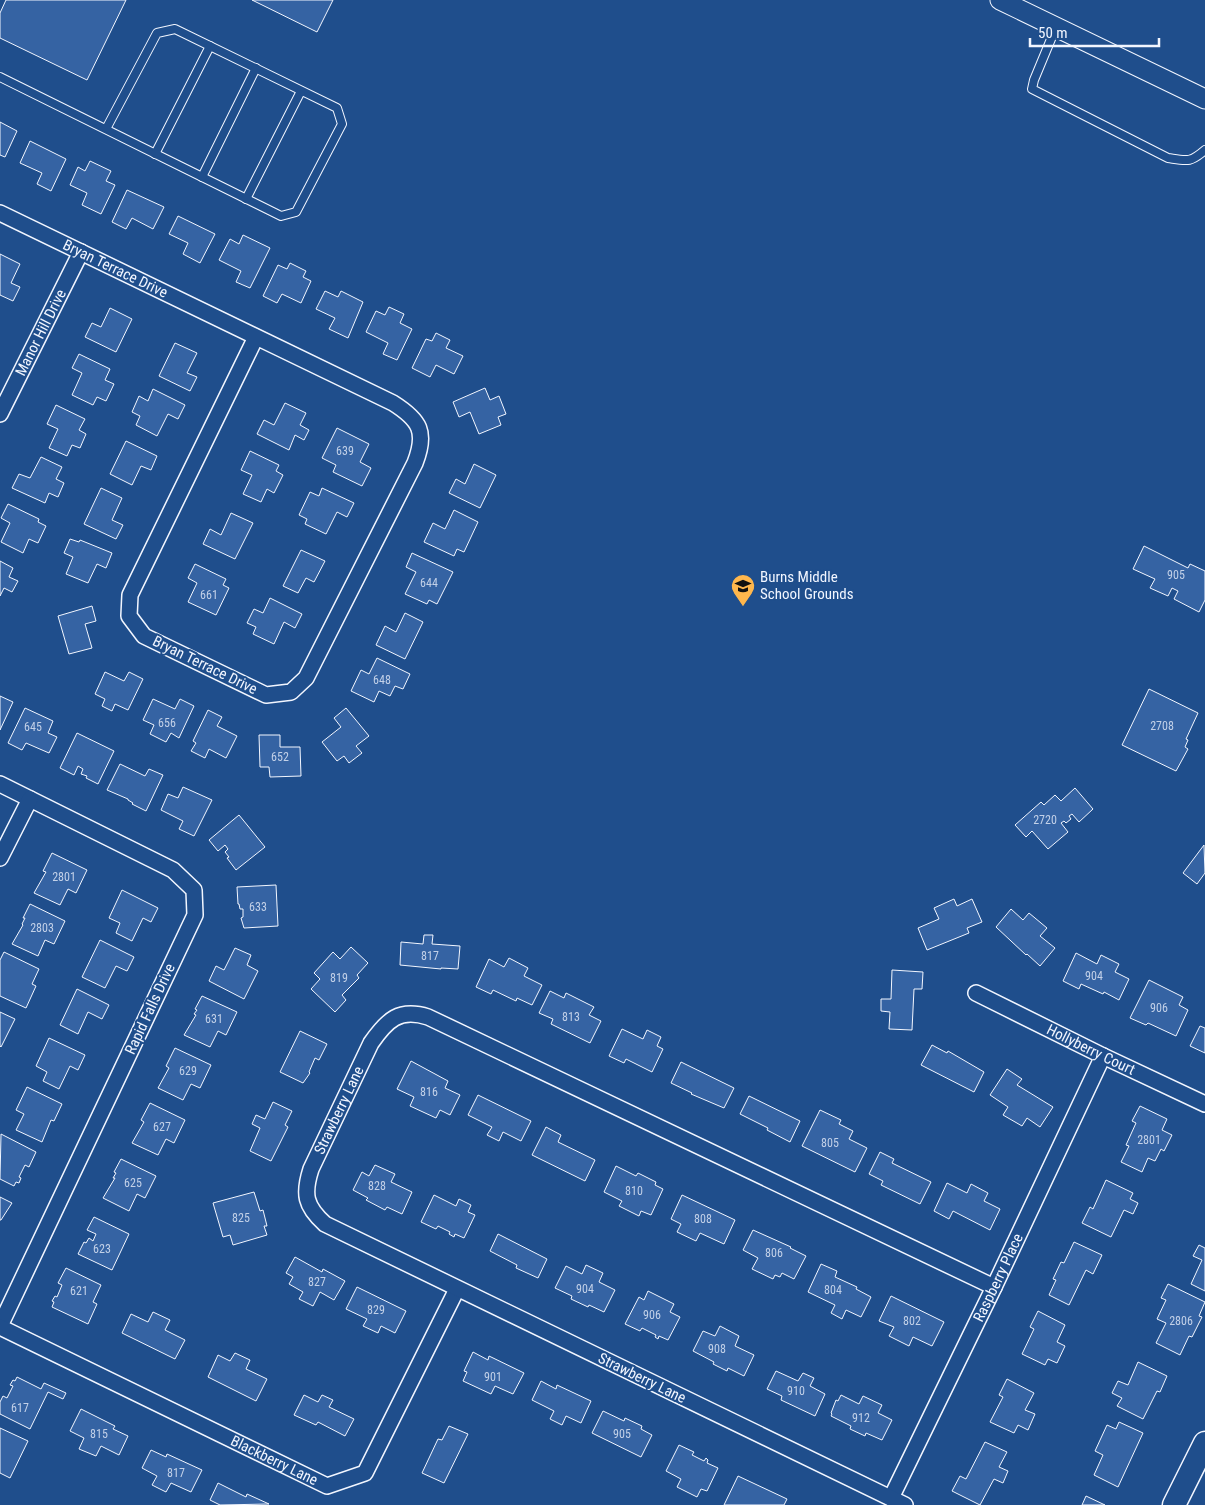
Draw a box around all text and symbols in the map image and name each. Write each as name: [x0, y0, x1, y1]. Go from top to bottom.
scale bar: [1030, 15, 1159, 47]
text: 50 m: [1038, 24, 1068, 42]
street label: Bryan Terrace Drive: [60, 236, 171, 302]
street label: Manor Hill Drive: [12, 286, 70, 379]
house number: 639: [336, 444, 354, 458]
place label: Burns Middle School Grounds: [760, 568, 854, 603]
house number: 905: [1167, 568, 1185, 582]
school or university icon: Burns Middle School Grounds: [730, 573, 756, 607]
house number: 644: [420, 576, 438, 590]
house number: 661: [200, 588, 218, 602]
street label: Bryan Terrace Drive: [150, 632, 260, 698]
house number: 648: [373, 673, 391, 687]
house number: 656: [158, 716, 176, 730]
house number: 2708: [1150, 719, 1174, 733]
house number: 645: [24, 720, 42, 734]
house number: 652: [271, 750, 289, 764]
house number: 2720: [1033, 813, 1057, 827]
house number: 2801: [52, 870, 76, 884]
house number: 633: [249, 900, 267, 914]
house number: 2803: [30, 921, 54, 935]
house number: 817: [421, 949, 439, 963]
street label: Rapid Falls Drive: [121, 961, 179, 1057]
house number: 904: [1085, 969, 1103, 983]
house number: 819: [330, 971, 348, 985]
house number: 906: [1150, 1001, 1168, 1015]
house number: 813: [562, 1010, 580, 1024]
house number: 631: [205, 1012, 223, 1026]
street label: Hollyberry Court: [1044, 1020, 1138, 1079]
street label: Strawberry Lane: [310, 1063, 368, 1157]
house number: 629: [179, 1064, 197, 1078]
house number: 816: [420, 1085, 438, 1099]
house number: 627: [153, 1120, 171, 1134]
house number: 2801: [1137, 1133, 1161, 1147]
house number: 805: [821, 1136, 839, 1150]
house number: 625: [124, 1176, 142, 1190]
house number: 828: [368, 1179, 386, 1193]
house number: 810: [625, 1184, 643, 1198]
house number: 825: [232, 1211, 250, 1225]
house number: 808: [694, 1212, 712, 1226]
street label: Raspberry Place: [969, 1231, 1027, 1325]
house number: 623: [93, 1242, 111, 1256]
house number: 806: [765, 1246, 783, 1260]
house number: 827: [308, 1275, 326, 1289]
house number: 904: [576, 1282, 594, 1296]
house number: 804: [824, 1283, 842, 1297]
house number: 621: [70, 1284, 88, 1298]
house number: 829: [367, 1303, 385, 1317]
house number: 906: [643, 1308, 661, 1322]
house number: 802: [903, 1314, 921, 1328]
house number: 2806: [1169, 1314, 1193, 1328]
house number: 908: [708, 1342, 726, 1356]
street label: Strawberry Lane: [595, 1349, 689, 1407]
house number: 901: [484, 1370, 502, 1384]
house number: 910: [787, 1384, 805, 1398]
house number: 617: [11, 1401, 29, 1415]
house number: 912: [852, 1411, 870, 1425]
house number: 815: [90, 1427, 108, 1441]
house number: 905: [613, 1427, 631, 1441]
street label: Blackberry Lane: [228, 1432, 321, 1489]
house number: 817: [167, 1466, 185, 1480]

